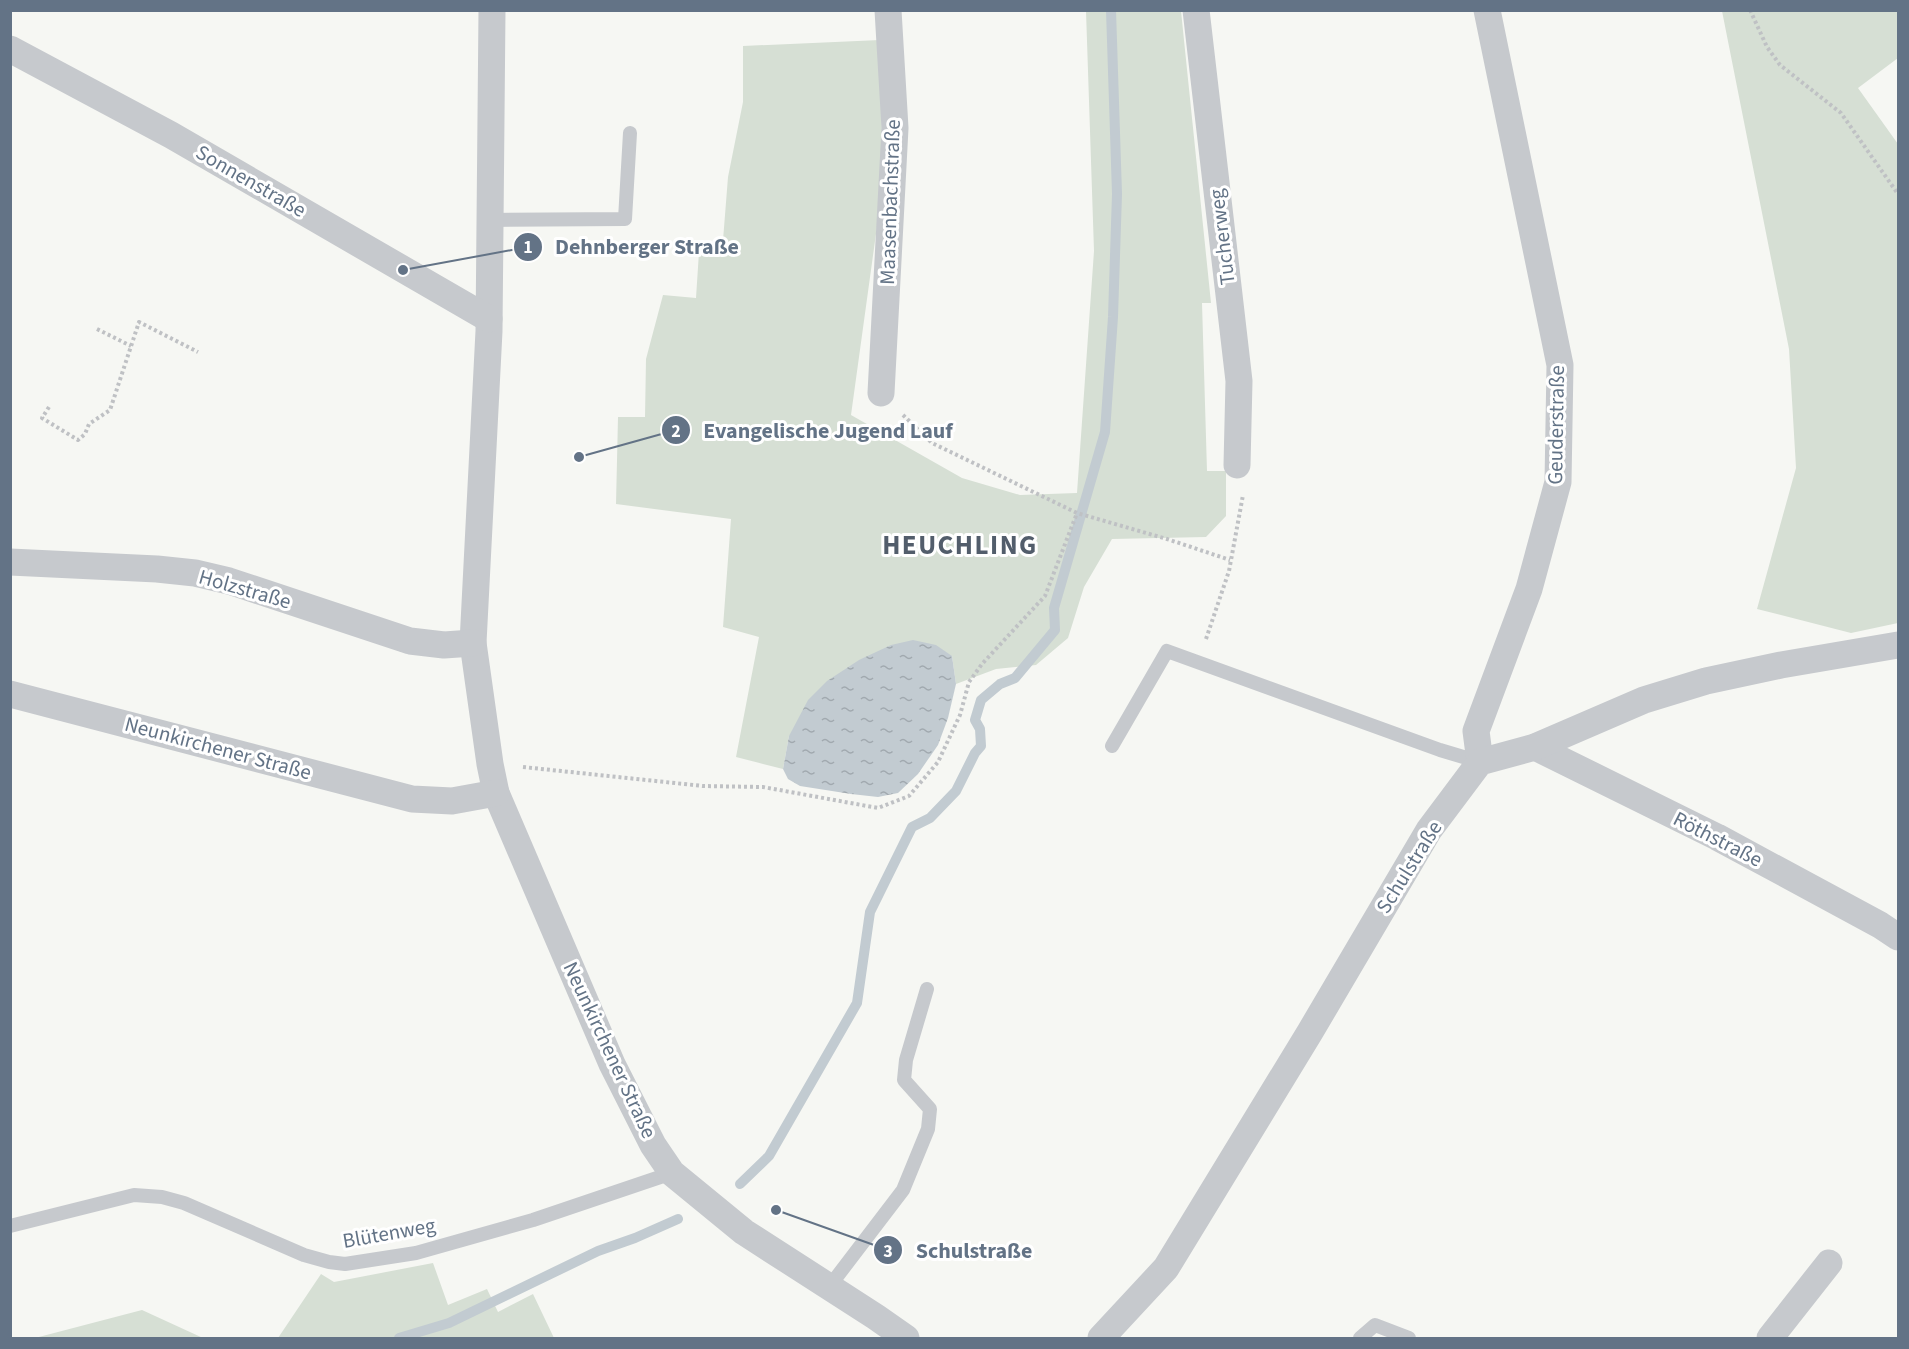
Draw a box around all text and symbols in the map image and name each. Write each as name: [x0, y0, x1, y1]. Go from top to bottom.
street label: Maasenbachstraße: [872, 119, 908, 285]
street label: Sonnenstraße: [190, 137, 312, 225]
street label: Tucherweg: [1201, 187, 1243, 287]
callout: Dehnberger Straße: [513, 227, 751, 267]
text: Dehnberger Straße: [555, 231, 739, 263]
text: 1: [523, 235, 533, 260]
street label: Geuderstraße: [1540, 365, 1572, 485]
callout: Evangelische Jugend Lauf: [661, 410, 964, 450]
text: Evangelische Jugend Lauf: [703, 415, 954, 447]
text: 2: [671, 419, 681, 444]
district label: HEUCHLING: [882, 526, 1038, 565]
street label: Holzstraße: [195, 562, 295, 616]
street label: Neunkirchener Straße: [121, 709, 315, 787]
street label: Röthstraße: [1668, 804, 1768, 874]
street label: Schulstraße: [1369, 815, 1449, 919]
street label: Neunkirchener Straße: [556, 957, 664, 1143]
street label: Blütenweg: [340, 1210, 438, 1256]
callout: Schulstraße: [873, 1230, 1044, 1270]
text: Schulstraße: [916, 1235, 1032, 1267]
text: 3: [883, 1239, 893, 1264]

